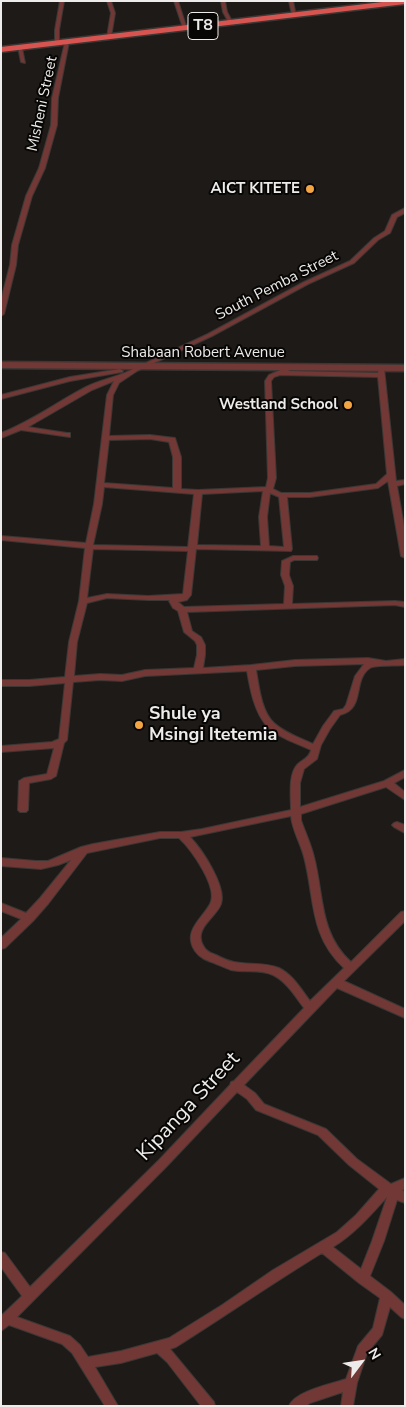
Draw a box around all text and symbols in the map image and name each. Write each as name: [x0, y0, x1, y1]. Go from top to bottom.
road number: T8: [188, 12, 218, 40]
street label: Misheni Street: [24, 55, 62, 153]
place label: AICT KITETE: [211, 180, 300, 198]
marker: AICT KITETE: [304, 183, 316, 195]
street label: South Pemba Street: [213, 247, 341, 325]
street label: Shabaan Robert Avenue: [121, 344, 285, 362]
place label: Westland School: [219, 396, 338, 414]
marker: Westland School: [342, 399, 354, 411]
place label: Shule ya Msingi Itetemia: [149, 704, 277, 746]
marker: Shule ya Msingi Itetemia: [133, 719, 145, 731]
street label: Kipanga Street: [132, 1047, 246, 1167]
north arrow: [336, 1337, 386, 1387]
text: N: [363, 1345, 385, 1363]

